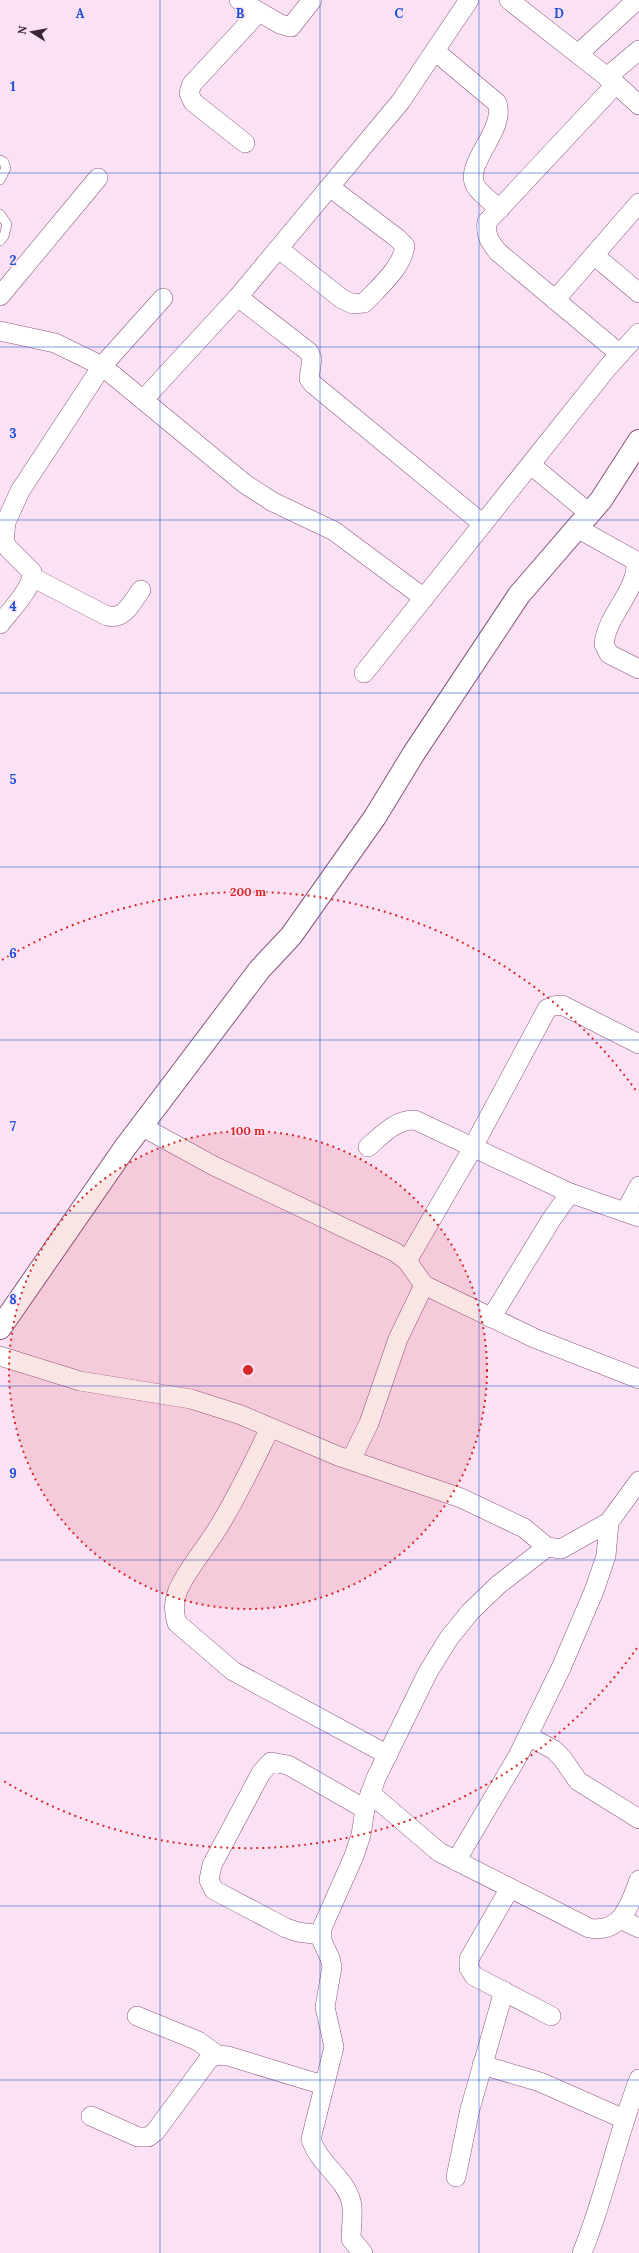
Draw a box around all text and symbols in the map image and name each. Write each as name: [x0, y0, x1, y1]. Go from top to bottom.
text: A: [76, 5, 85, 22]
text: B: [236, 5, 245, 22]
text: C: [395, 5, 404, 22]
text: D: [554, 5, 564, 22]
north arrow: [12, 12, 52, 52]
text: N: [14, 24, 30, 36]
text: 1: [10, 78, 16, 95]
text: 2: [10, 252, 17, 269]
text: 3: [9, 425, 17, 442]
text: 4: [9, 598, 17, 615]
text: 5: [9, 771, 17, 788]
text: 200 m: [230, 884, 266, 899]
text: 6: [9, 945, 17, 962]
text: 7: [10, 1118, 16, 1135]
text: 100 m: [231, 1123, 265, 1138]
text: 8: [9, 1291, 17, 1308]
centre of rings: [241, 1363, 255, 1377]
text: 9: [9, 1465, 17, 1482]

